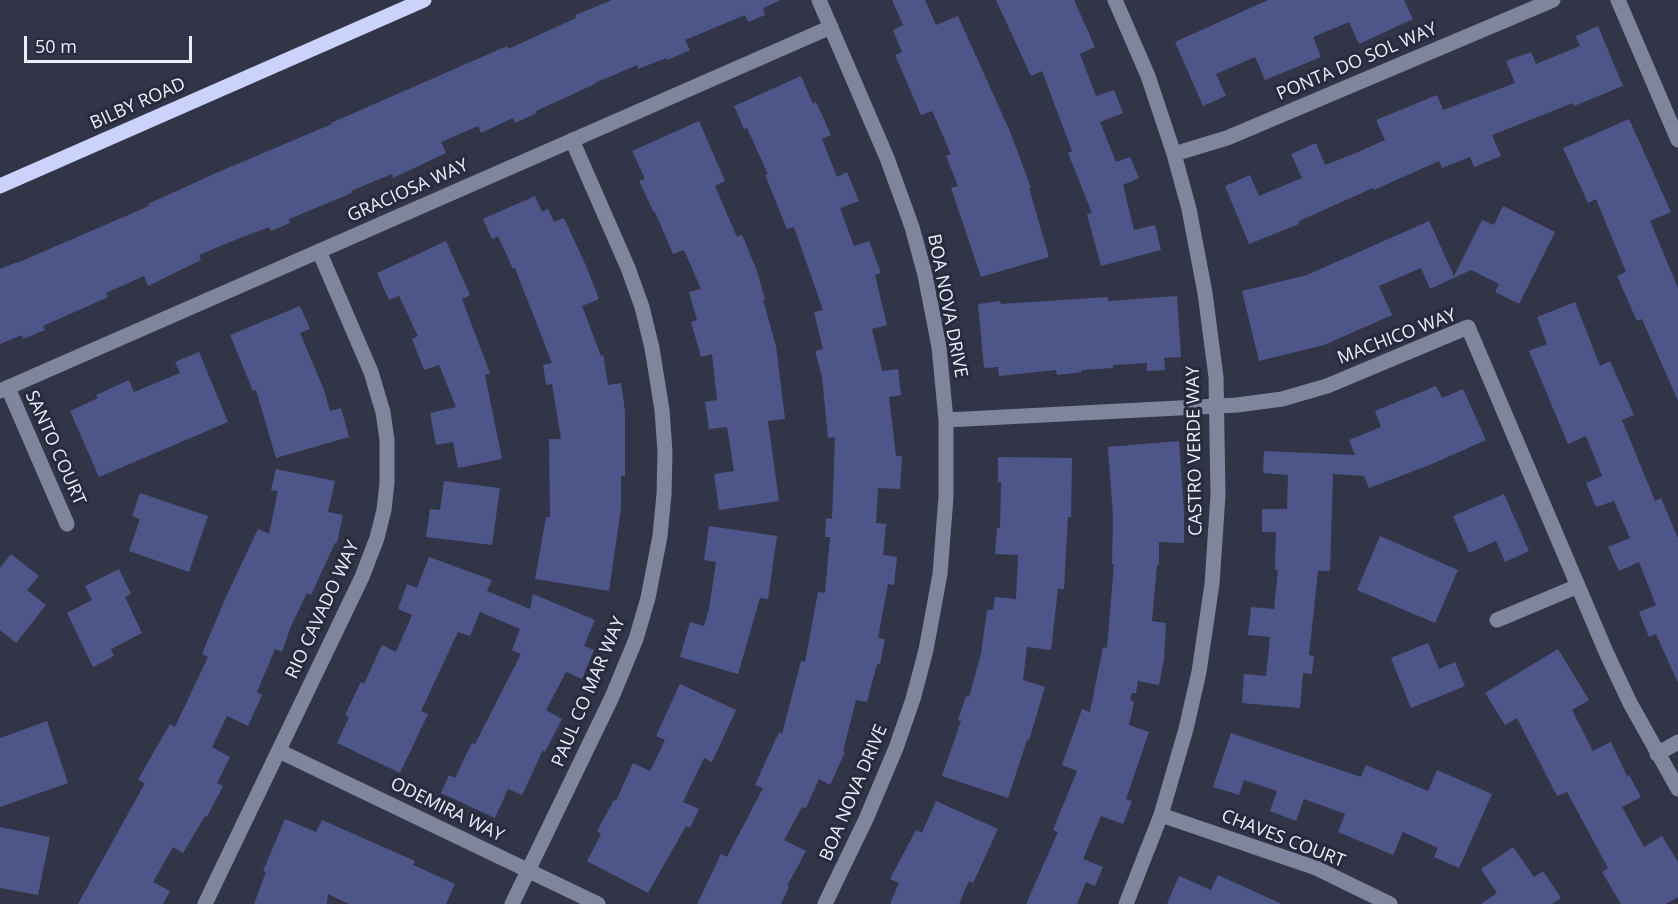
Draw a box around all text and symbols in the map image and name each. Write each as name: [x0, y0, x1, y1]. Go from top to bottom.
street label: PONTA DO SOL WAY: [1274, 18, 1440, 106]
scale bar: [27, 24, 195, 62]
text: 50 m: [35, 34, 77, 58]
street label: BILBY ROAD: [87, 73, 189, 135]
street label: GRACIOSA WAY: [344, 155, 472, 227]
street label: BOA NOVA DRIVE: [922, 232, 972, 380]
street label: MACHICO WAY: [1335, 304, 1459, 370]
street label: CASTRO VERDE WAY: [1183, 366, 1207, 536]
street label: SANTO COURT: [20, 387, 90, 509]
street label: RIO CAVADO WAY: [282, 538, 364, 682]
street label: PAUL CO MAR WAY: [548, 614, 630, 770]
street label: BOA NOVA DRIVE: [816, 722, 892, 864]
street label: ODEMIRA WAY: [387, 773, 507, 847]
street label: CHAVES COURT: [1218, 805, 1348, 873]

